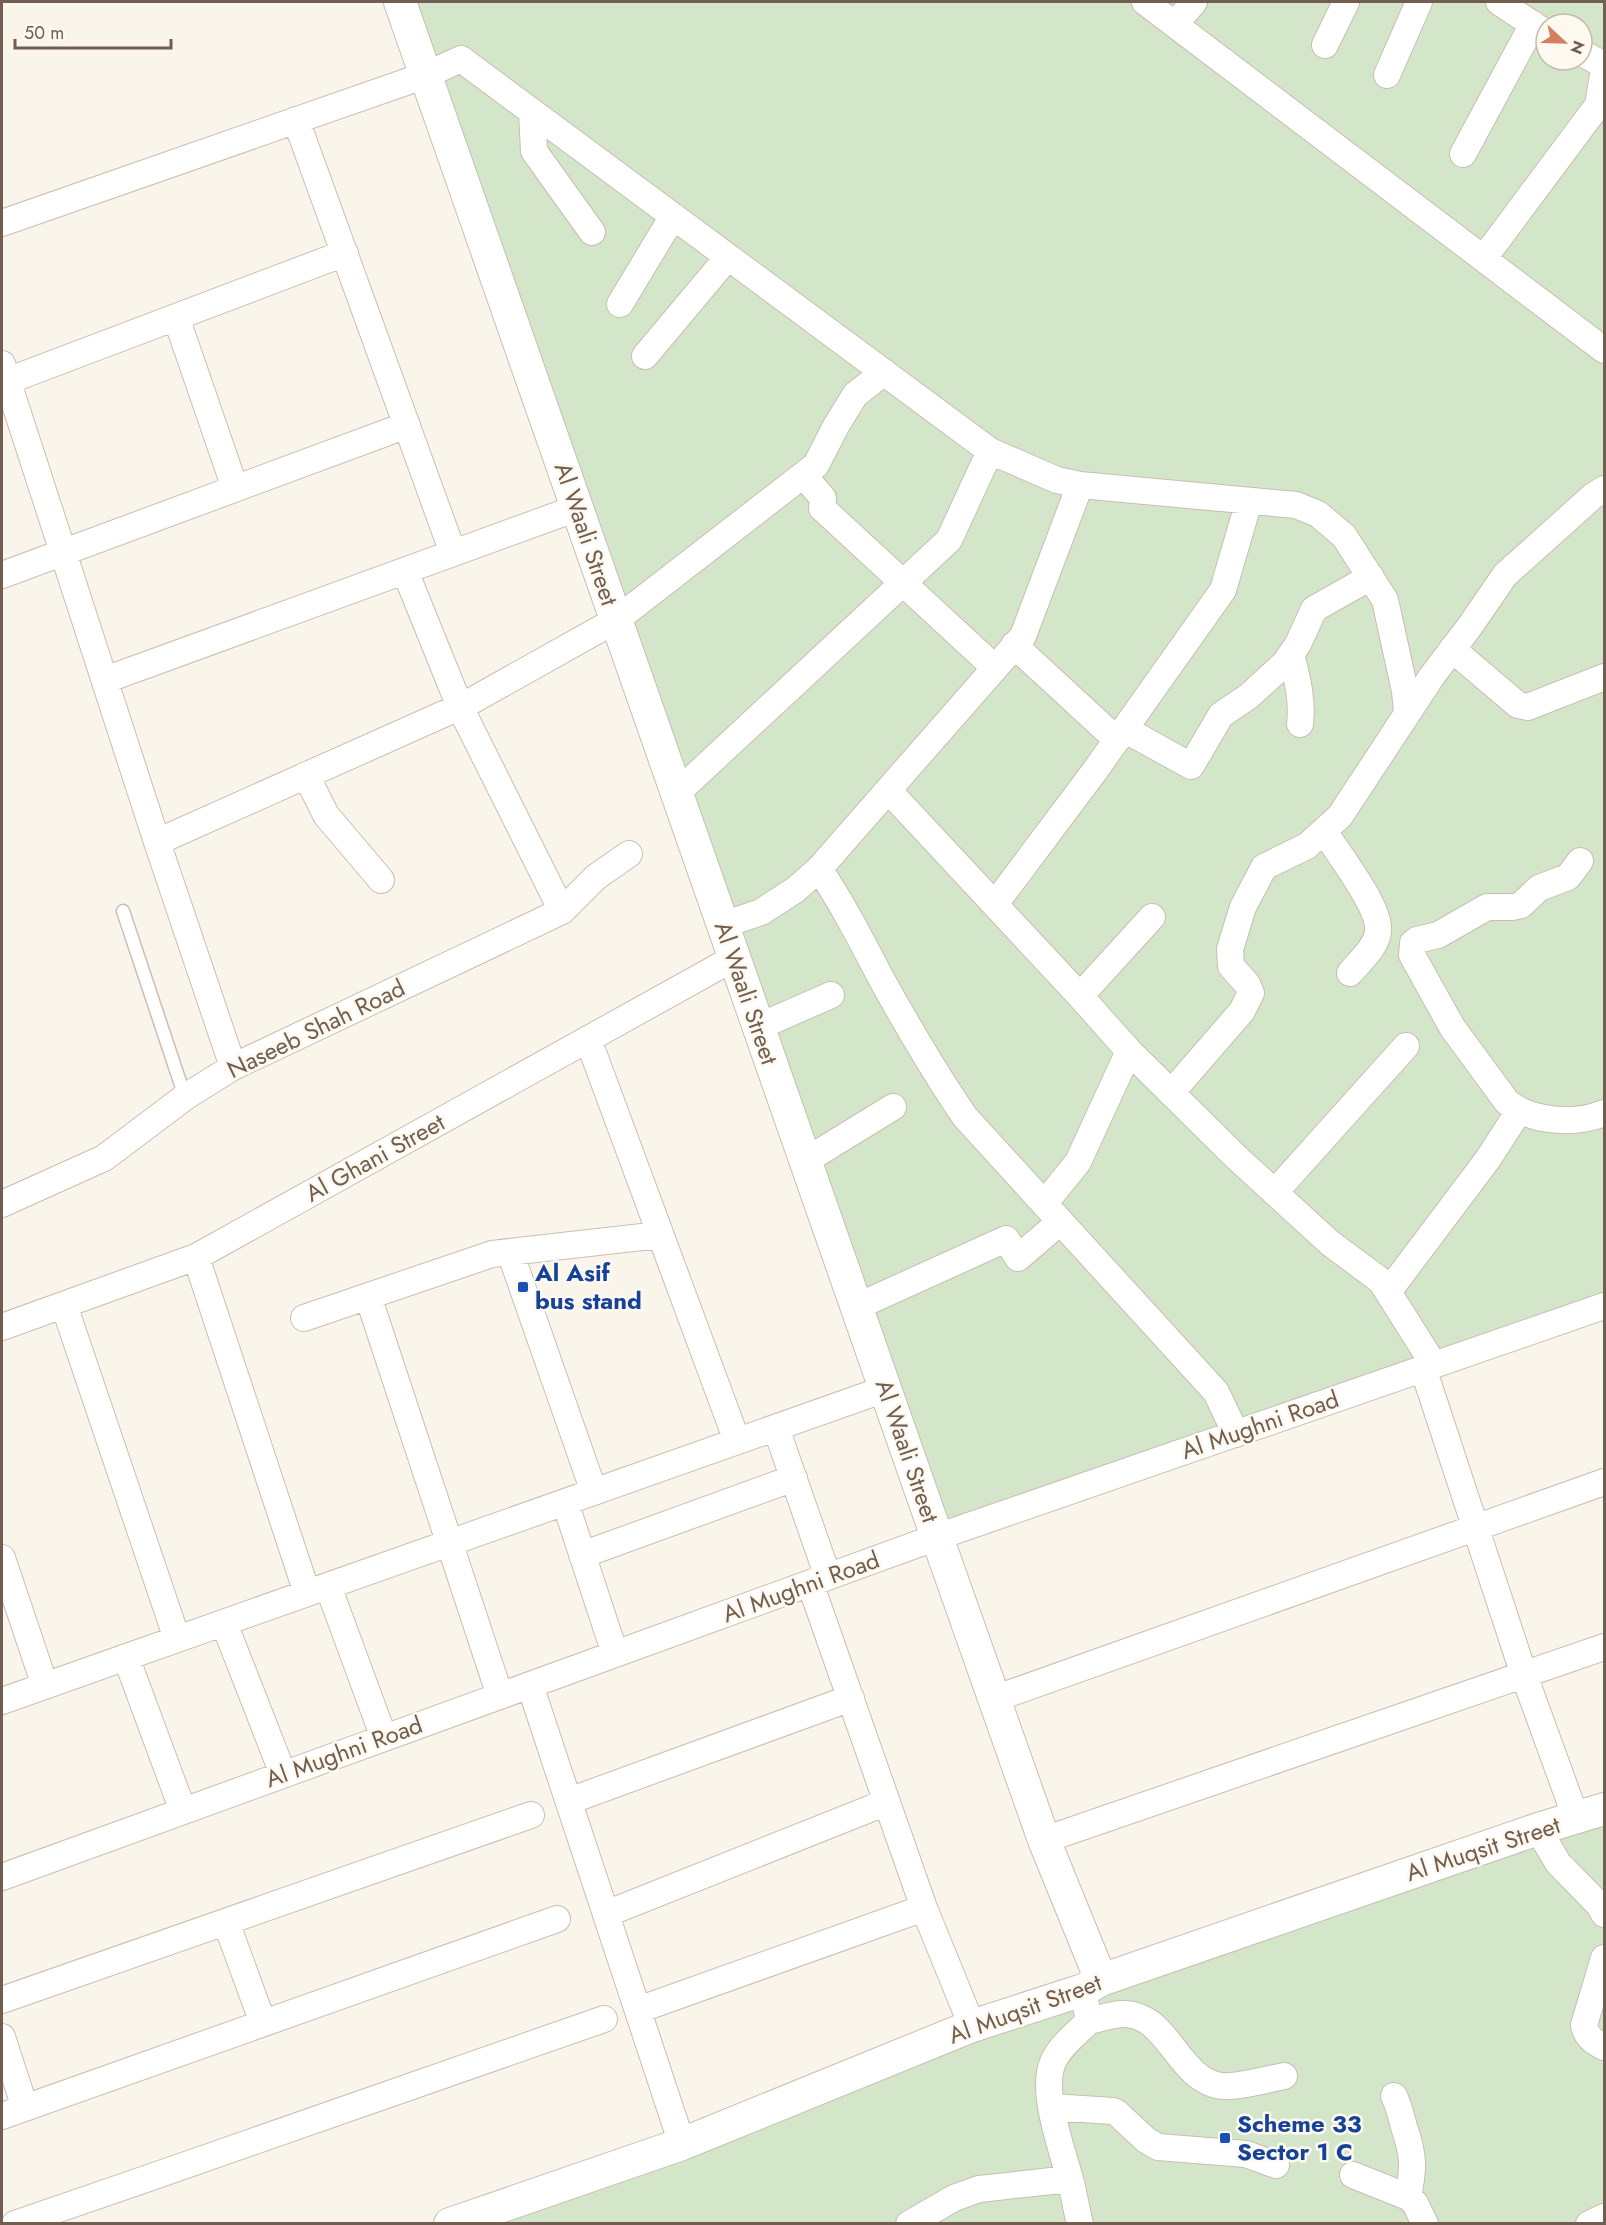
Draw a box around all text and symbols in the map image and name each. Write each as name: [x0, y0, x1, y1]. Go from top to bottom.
scale bar: [15, 12, 171, 50]
north arrow: [1534, 12, 1594, 72]
text: 50 m: [24, 20, 64, 46]
text: N: [1564, 37, 1590, 58]
street label: Al Waali Street: [546, 458, 627, 610]
street label: Al Waali Street: [706, 917, 787, 1069]
street label: Naseeb Shah Road: [221, 970, 411, 1087]
street label: Al Ghani Street: [299, 1105, 451, 1210]
place label: Al Asif bus stand: [534, 1255, 642, 1318]
marker: Al Asif bus stand: [516, 1280, 530, 1294]
street label: Al Waali Street: [867, 1375, 948, 1527]
street label: Al Mughni Road: [1176, 1381, 1343, 1468]
street label: Al Mughni Road: [717, 1542, 884, 1631]
street label: Al Mughni Road: [260, 1707, 427, 1796]
street label: Al Muqsit Street: [1401, 1807, 1565, 1890]
street label: Al Muqsit Street: [943, 1965, 1106, 2052]
place label: Scheme 33 Sector 1 C: [1237, 2106, 1362, 2169]
marker: Scheme 33 Sector 1 C: [1218, 2131, 1232, 2145]

